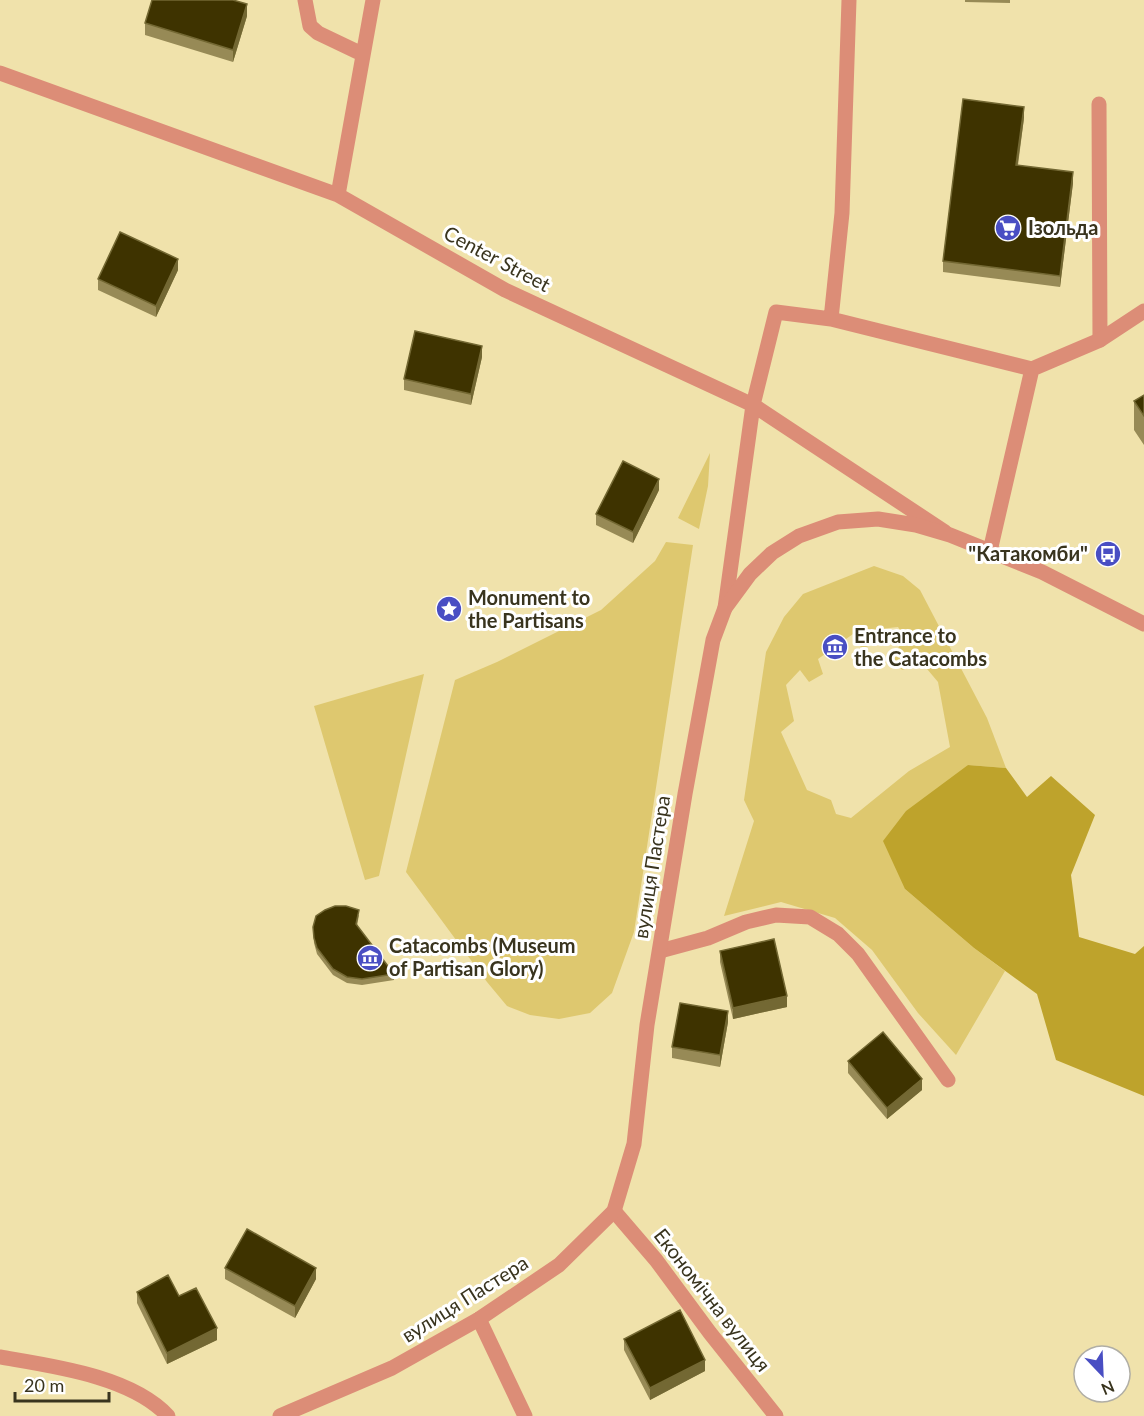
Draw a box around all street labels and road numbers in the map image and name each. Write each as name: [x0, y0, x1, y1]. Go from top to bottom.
street label: Center Street: [440, 220, 555, 296]
street label: вулиця Пастера: [628, 794, 674, 940]
street label: Економічна вулиця: [649, 1223, 776, 1376]
street label: вулиця Пастера: [397, 1250, 532, 1347]

